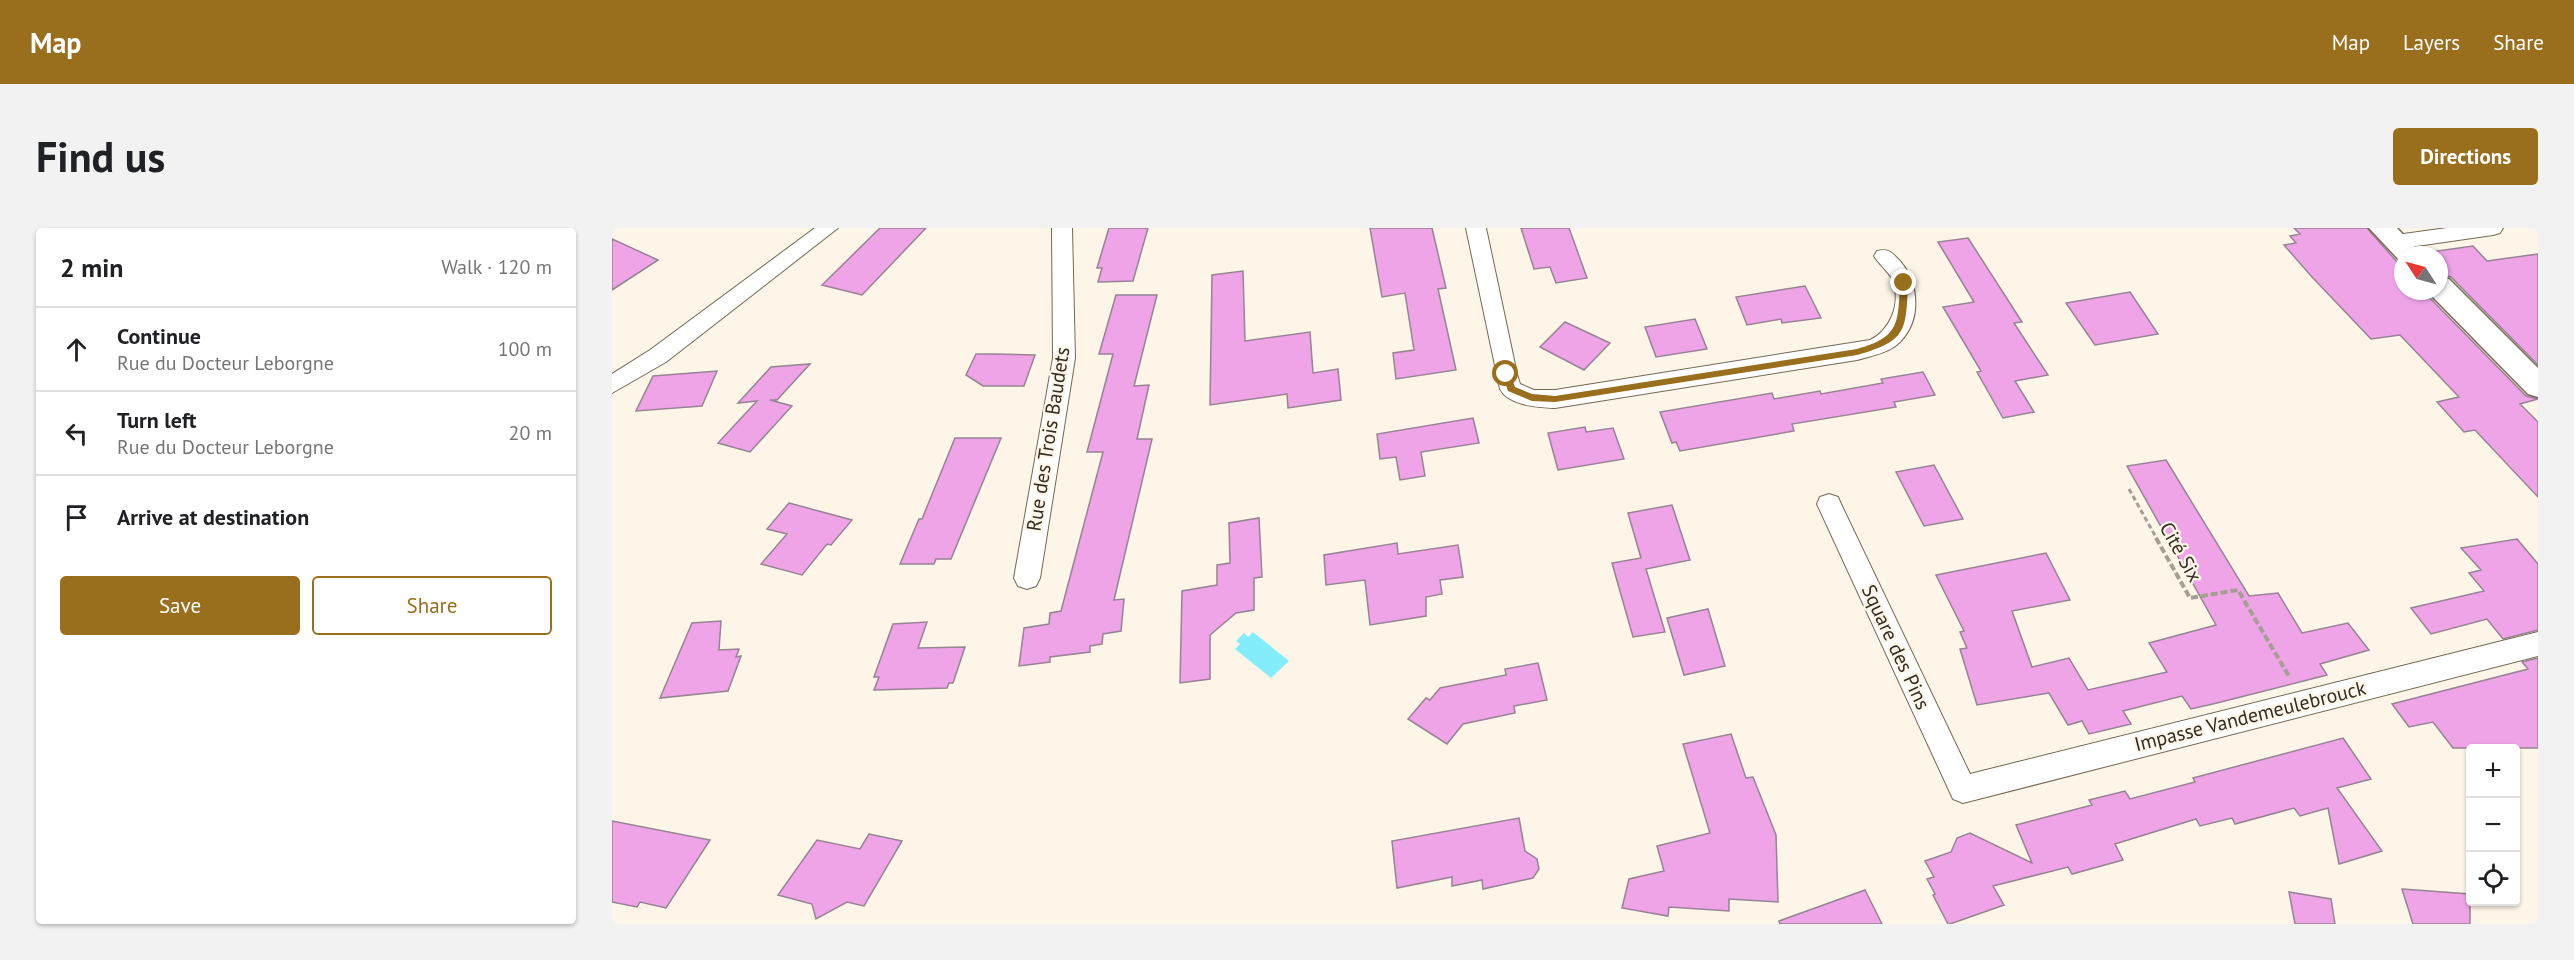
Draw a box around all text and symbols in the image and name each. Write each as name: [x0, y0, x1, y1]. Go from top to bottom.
text: Map: [30, 24, 81, 61]
text: Map: [2332, 29, 2370, 56]
text: Layers: [2403, 29, 2460, 56]
text: Share: [2493, 29, 2544, 56]
button: Directions: [2393, 128, 2538, 185]
text: Find us: [36, 129, 165, 184]
north arrow: [2394, 246, 2448, 300]
text: 2 min: [60, 251, 123, 284]
text: Walk · 120 m: [441, 254, 552, 280]
route end: [1890, 269, 1916, 295]
text: Continue: [117, 322, 201, 350]
icon: ahead: [60, 333, 93, 366]
text: 100 m: [498, 336, 552, 362]
street label: Rue des Trois Baudets: [1021, 345, 1075, 533]
text: Rue du Docteur Leborgne: [117, 350, 334, 376]
route start: [1492, 360, 1518, 386]
text: Turn left: [117, 406, 197, 434]
icon: left: [60, 417, 93, 450]
text: 20 m: [509, 420, 552, 446]
text: Rue du Docteur Leborgne: [117, 434, 334, 460]
icon: arrive: [60, 501, 93, 534]
text: Arrive at destination: [117, 503, 309, 531]
street label: Cité Six: [2154, 517, 2208, 587]
button: Save: [60, 576, 300, 635]
button: Share: [312, 576, 552, 635]
street label: Square des Pins: [1856, 580, 1936, 714]
street label: Impasse Vandemeulebrouck: [2132, 675, 2369, 757]
map controls: [2466, 744, 2520, 906]
button: +: [2466, 744, 2520, 798]
button: −: [2466, 798, 2520, 852]
button: locate: [2466, 852, 2520, 906]

